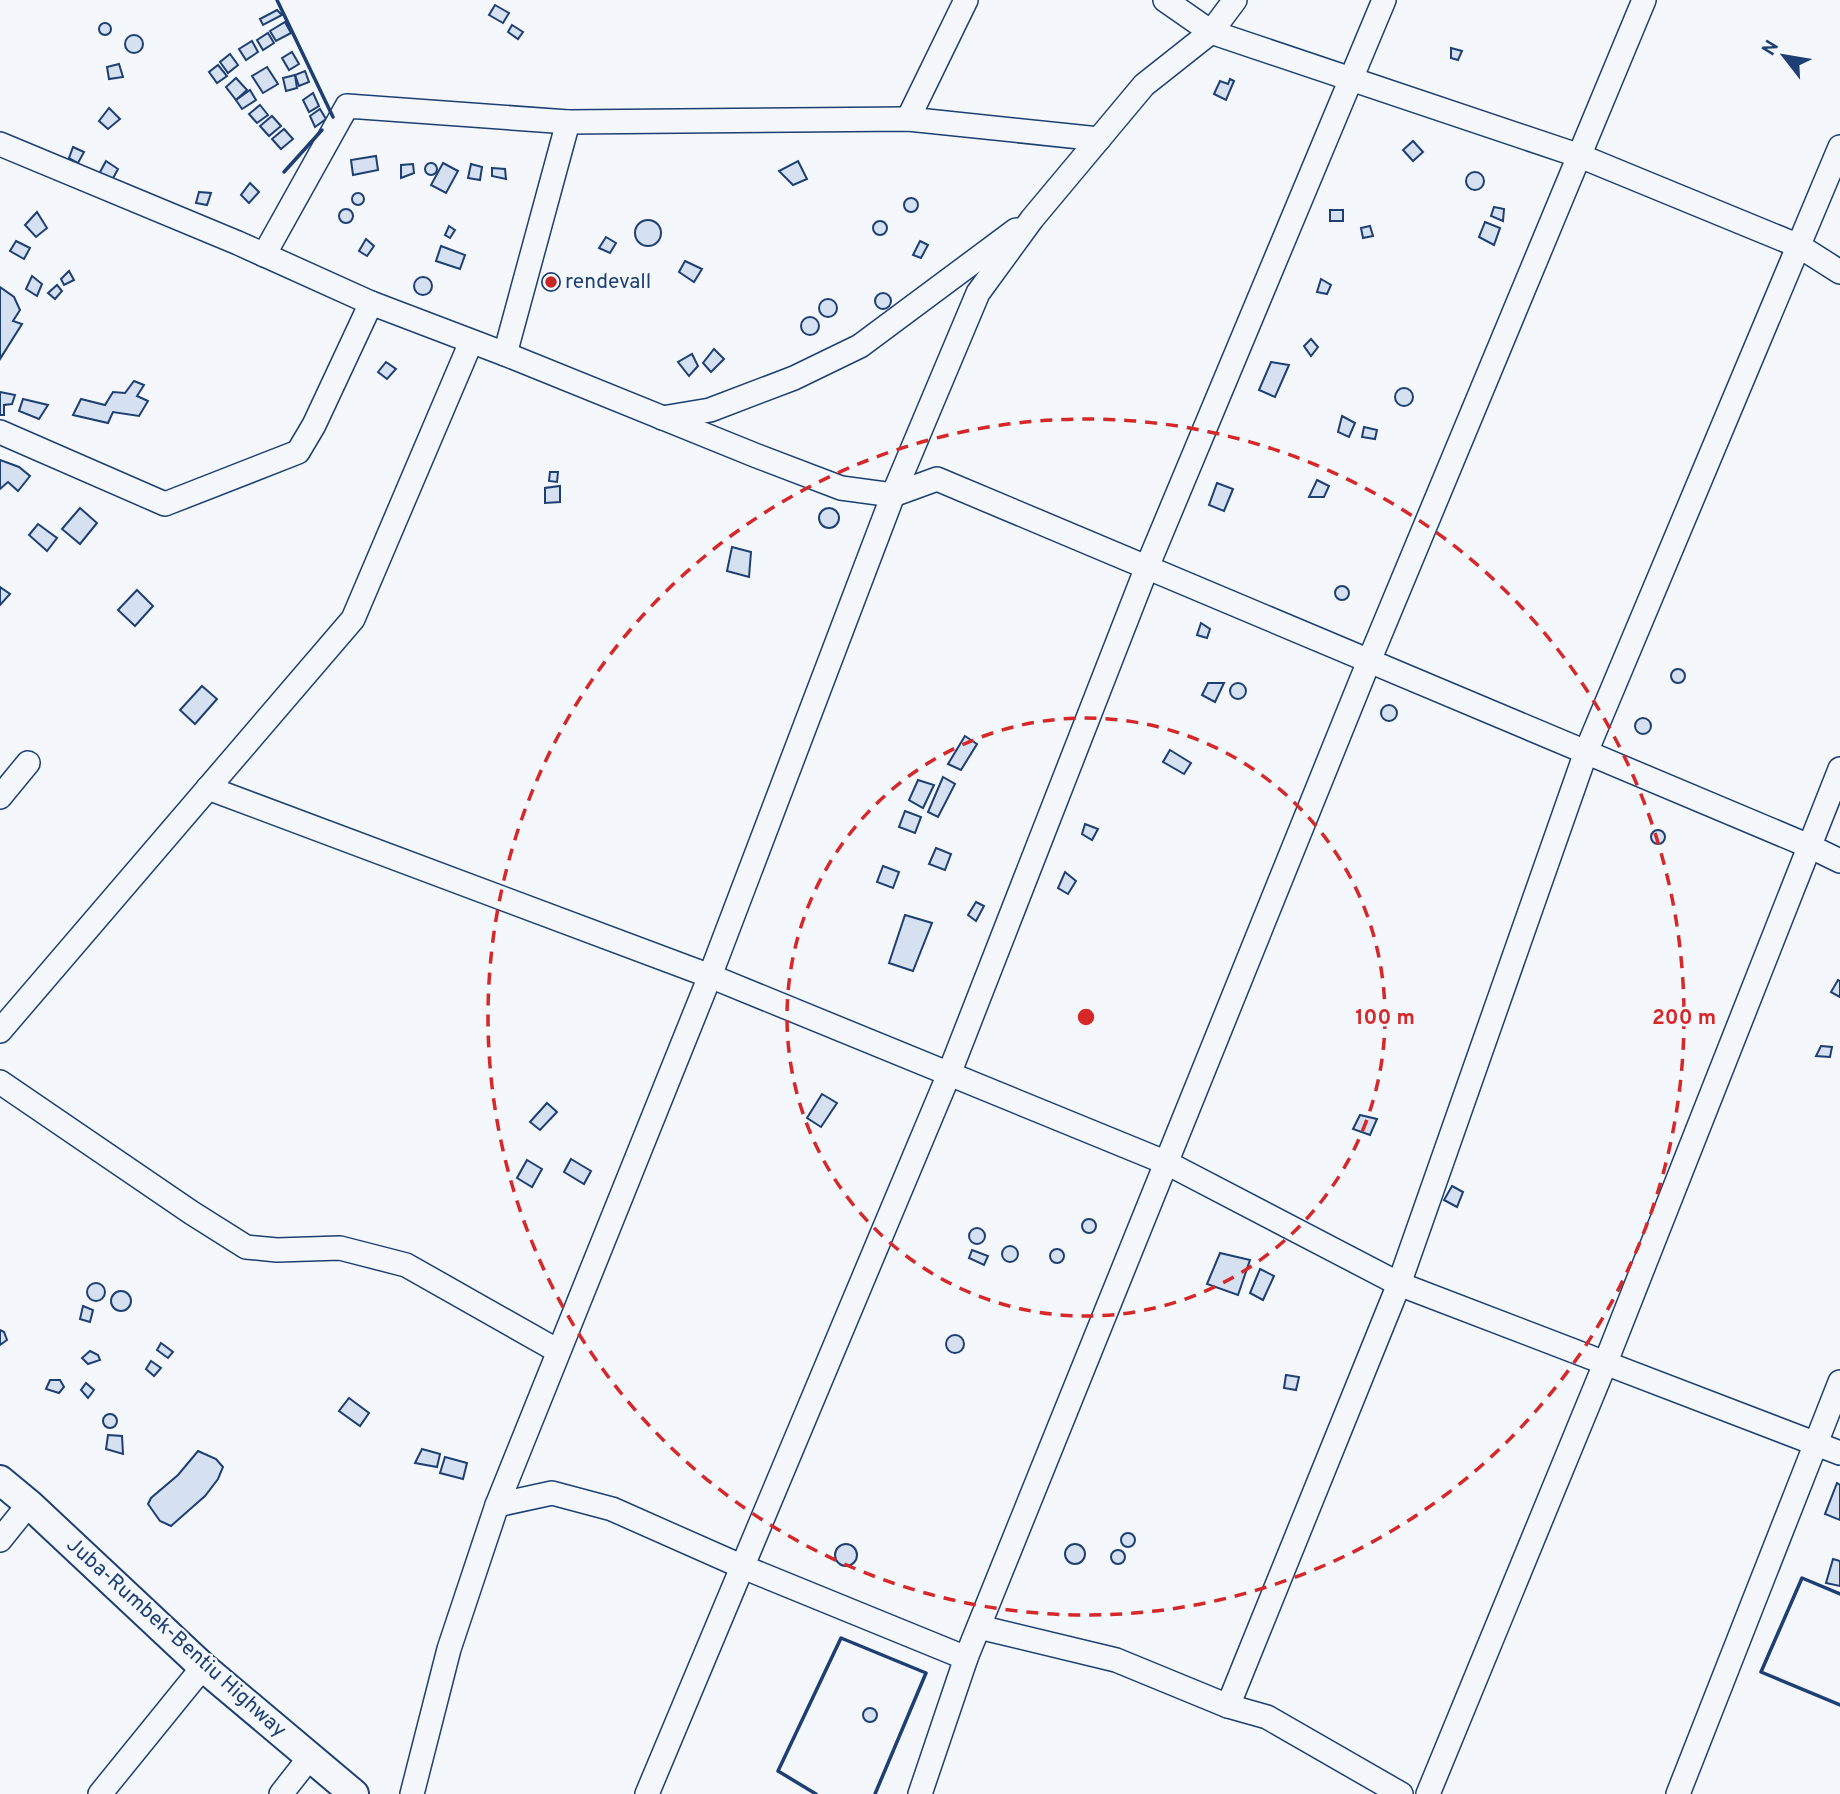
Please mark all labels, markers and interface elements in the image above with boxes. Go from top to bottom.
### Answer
north arrow [1749,21,1819,91]
text: N [1757,36,1785,60]
place label: rendevall [565,269,651,296]
marker: rendevall [543,274,559,290]
centre of rings [1074,1005,1098,1029]
text: 100 m [1355,1005,1415,1032]
text: 200 m [1652,1005,1716,1032]
street label: Juba-Rumbek-Bentiu Highway [60,1532,292,1744]

